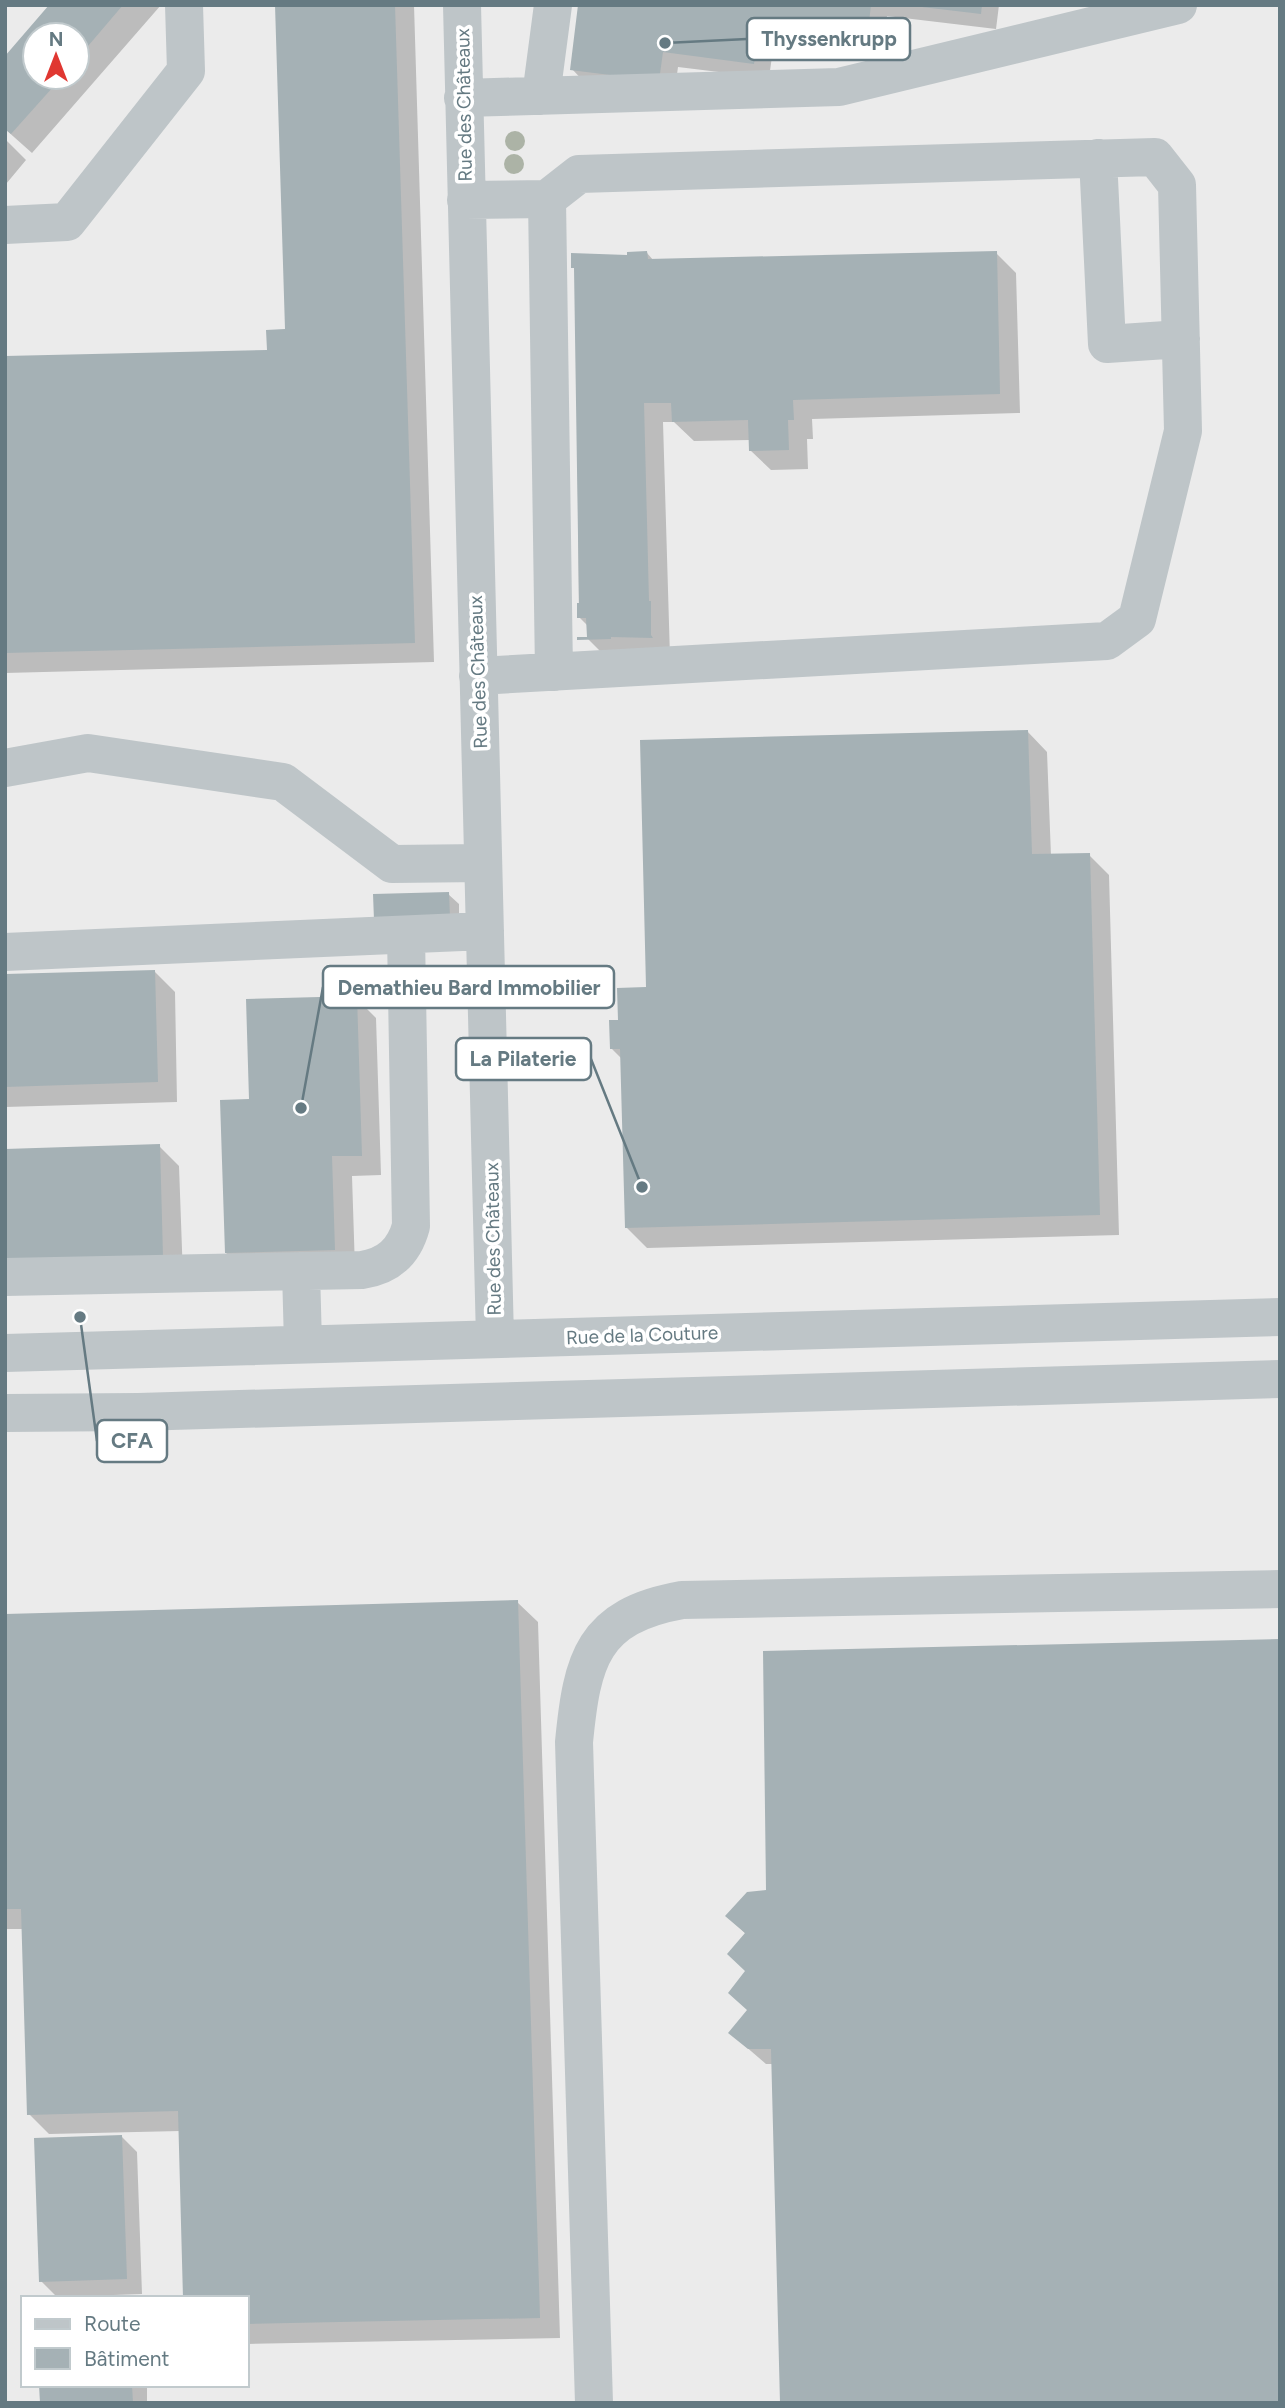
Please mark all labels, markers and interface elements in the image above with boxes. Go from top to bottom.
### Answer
callout: Thyssenkrupp [747,18,910,60]
north arrow [21,21,91,91]
text: Thyssenkrupp [761,26,897,51]
text: N [49,28,63,51]
street label: Rue des Châteaux [451,28,477,182]
street label: Rue des Châteaux [464,595,492,749]
callout: Demathieu Bard Immobilier [323,966,614,1008]
text: Demathieu Bard Immobilier [338,975,601,1000]
callout: La Pilaterie [456,1038,591,1080]
text: La Pilaterie [470,1046,577,1071]
street label: Rue des Châteaux [480,1162,506,1316]
street label: Rue de la Couture [566,1321,718,1349]
callout: CFA [97,1420,167,1462]
text: CFA [111,1428,153,1453]
legend [21,2296,248,2387]
text: Route [84,2311,140,2336]
text: Bâtiment [84,2346,169,2371]

